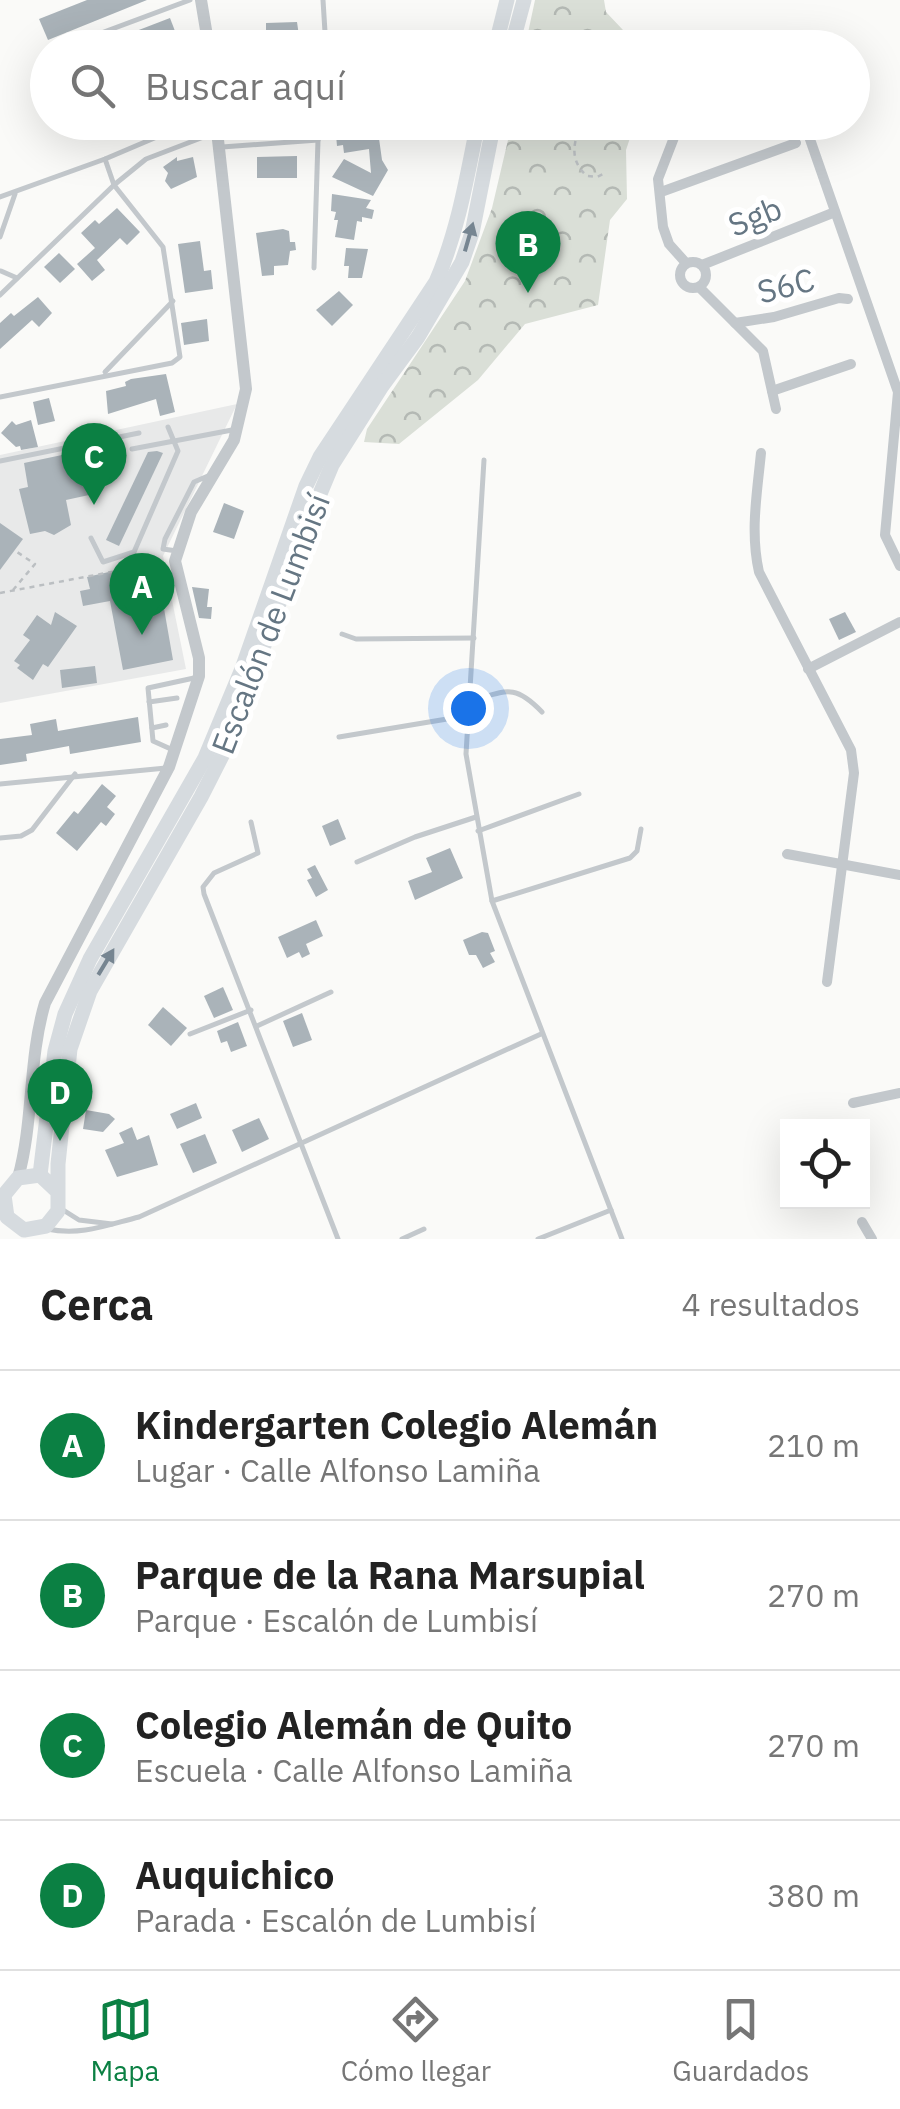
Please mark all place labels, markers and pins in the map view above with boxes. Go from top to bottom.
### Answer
pin: B [496,210,560,293]
pin: C [62,422,126,505]
pin: A [110,552,174,635]
pin: D [28,1058,92,1141]

